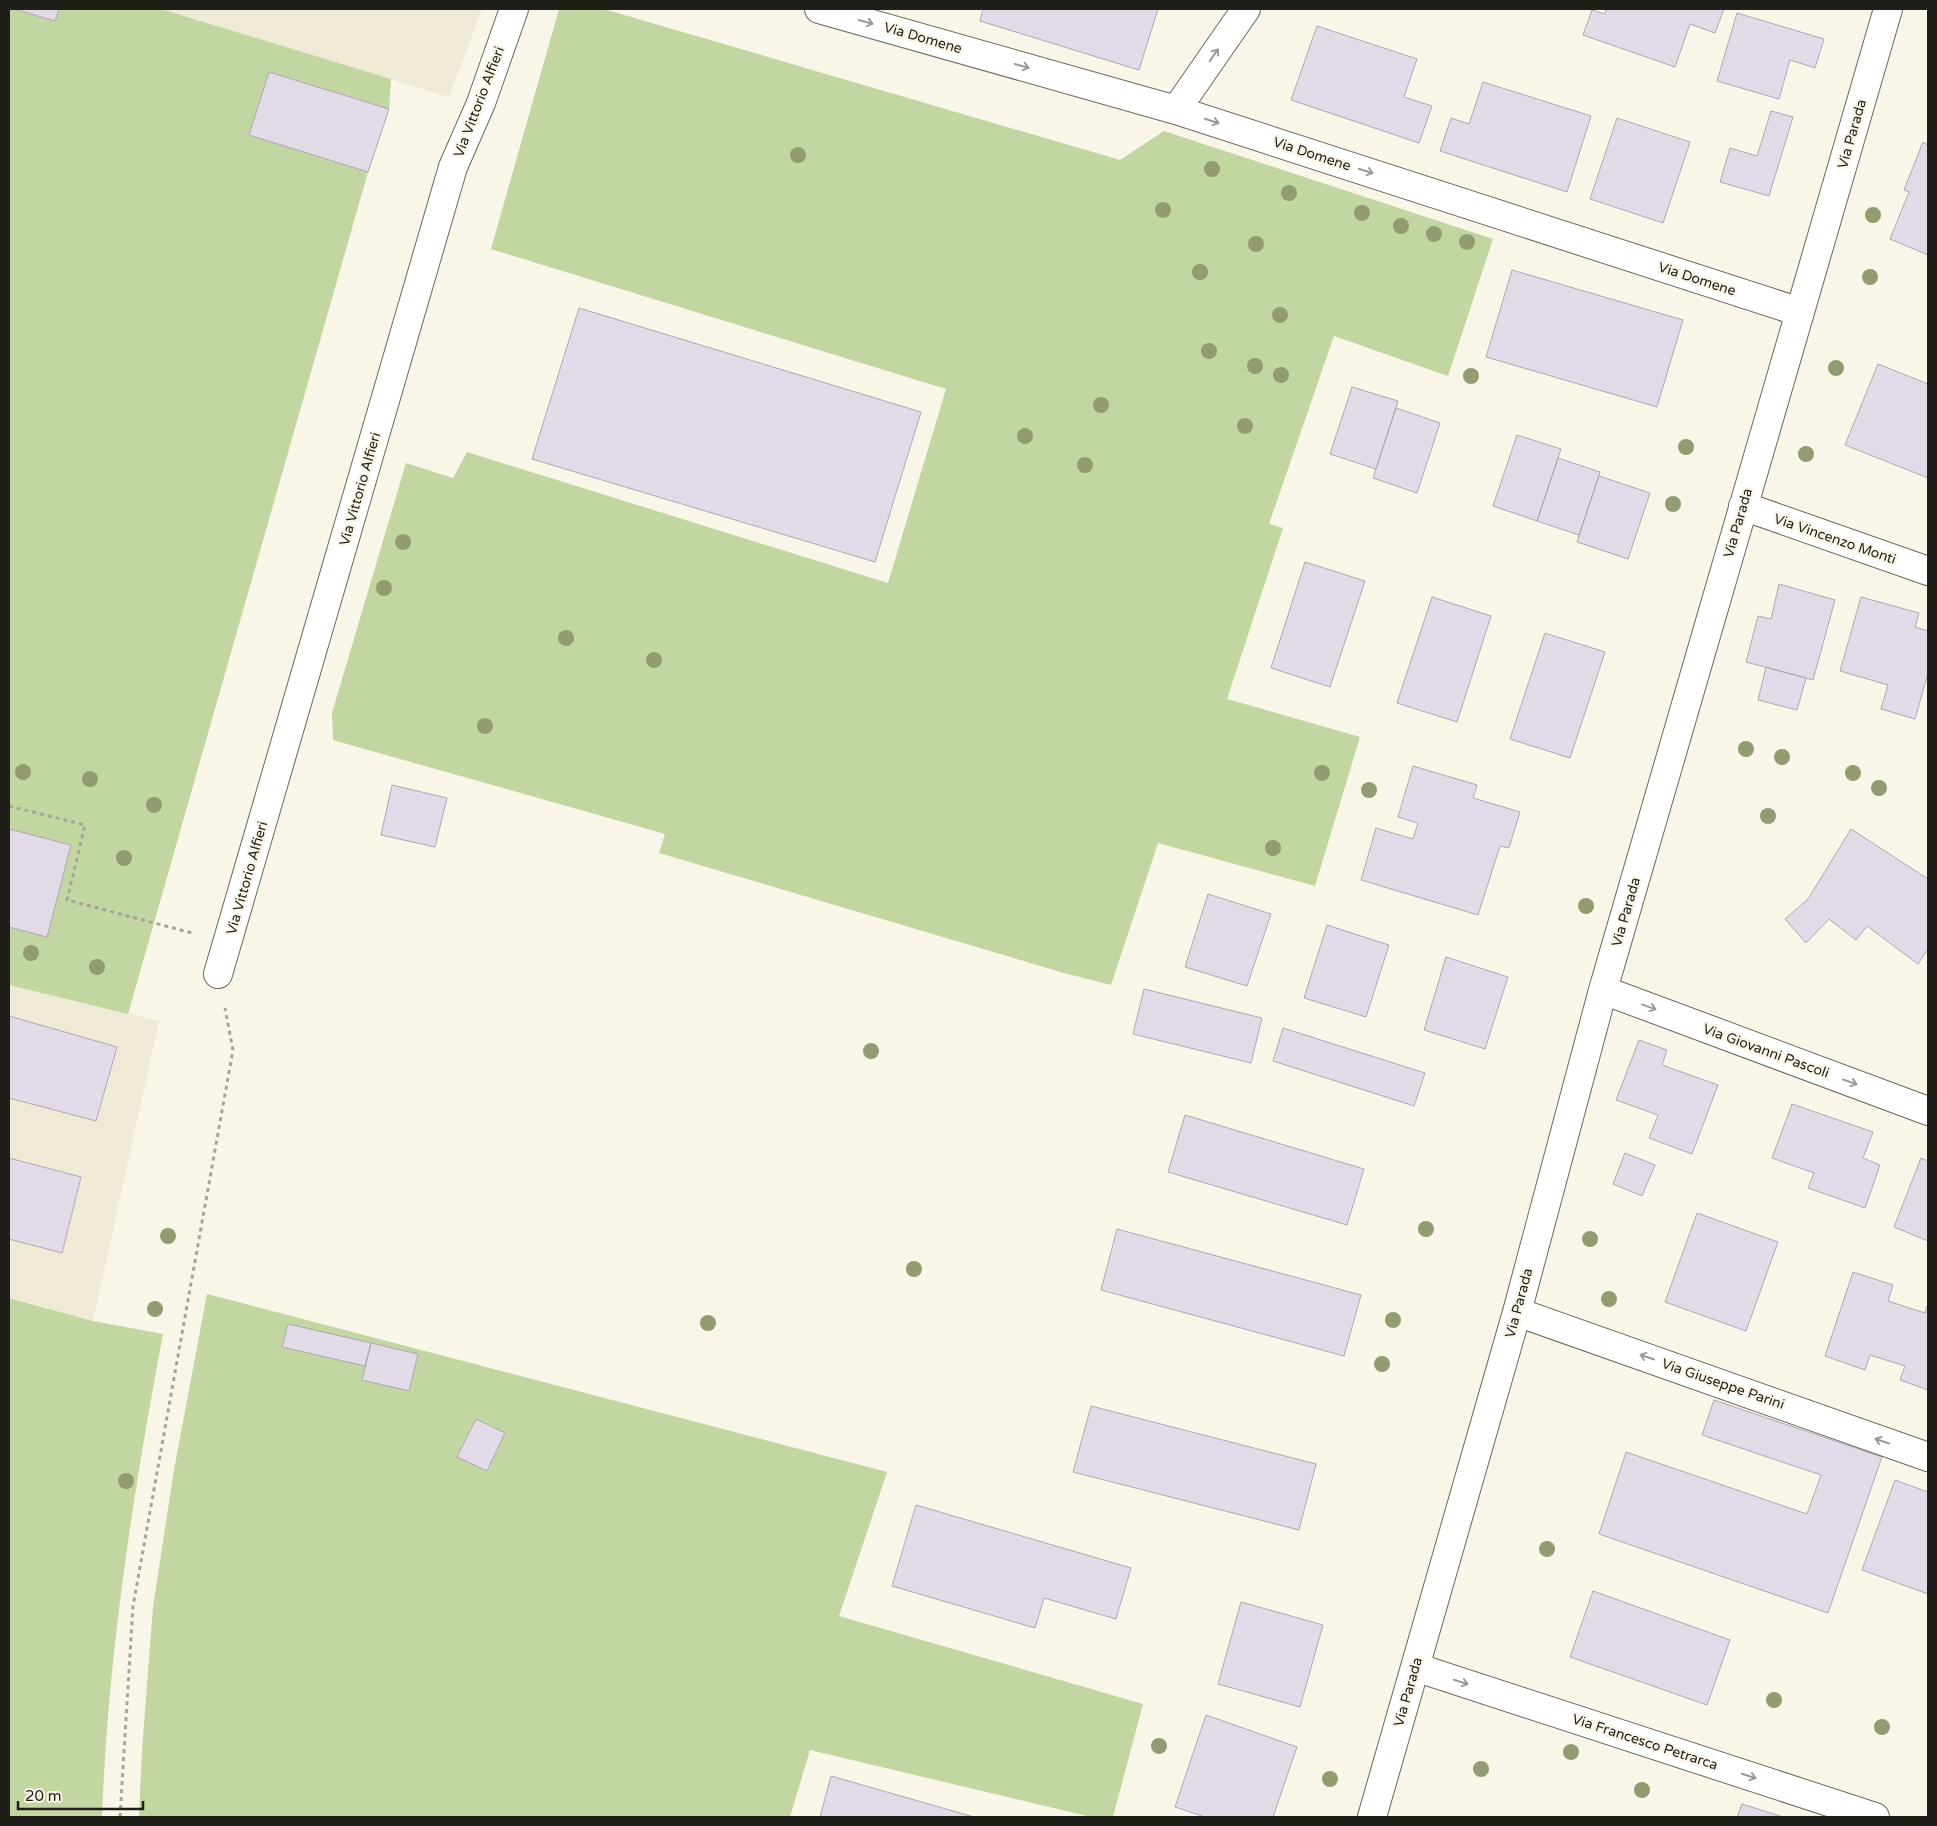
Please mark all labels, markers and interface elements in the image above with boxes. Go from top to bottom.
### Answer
one-way arrow [857,18,873,27]
street label: Via Domene [882,19,964,57]
street label: Via Vittorio Alfieri [450,44,508,160]
one-way arrow [1209,49,1219,63]
one-way arrow [1014,62,1030,72]
street label: Via Parada [1834,97,1870,171]
one-way arrow [1203,117,1219,127]
street label: Via Domene [1271,133,1353,175]
one-way arrow [1358,167,1374,177]
street label: Via Domene [1656,258,1738,300]
street label: Via Vittorio Alfieri [336,430,384,548]
street label: Via Parada [1720,486,1756,560]
street label: Via Vincenzo Monti [1772,510,1898,568]
street label: Via Vittorio Alfieri [223,819,271,937]
street label: Via Parada [1608,875,1644,949]
one-way arrow [1640,1003,1656,1012]
street label: Via Giovanni Pascoli [1701,1020,1831,1082]
one-way arrow [1842,1078,1857,1087]
street label: Via Parada [1502,1266,1536,1340]
one-way arrow [1639,1352,1655,1361]
street label: Via Giuseppe Parini [1659,1355,1787,1413]
one-way arrow [1875,1436,1891,1445]
street label: Via Parada [1390,1655,1426,1729]
one-way arrow [1453,1678,1469,1688]
street label: Via Francesco Petrarca [1570,1710,1720,1774]
one-way arrow [1741,1772,1756,1781]
scale bar [18,1778,142,1810]
text: 20 m [25,1787,62,1805]

